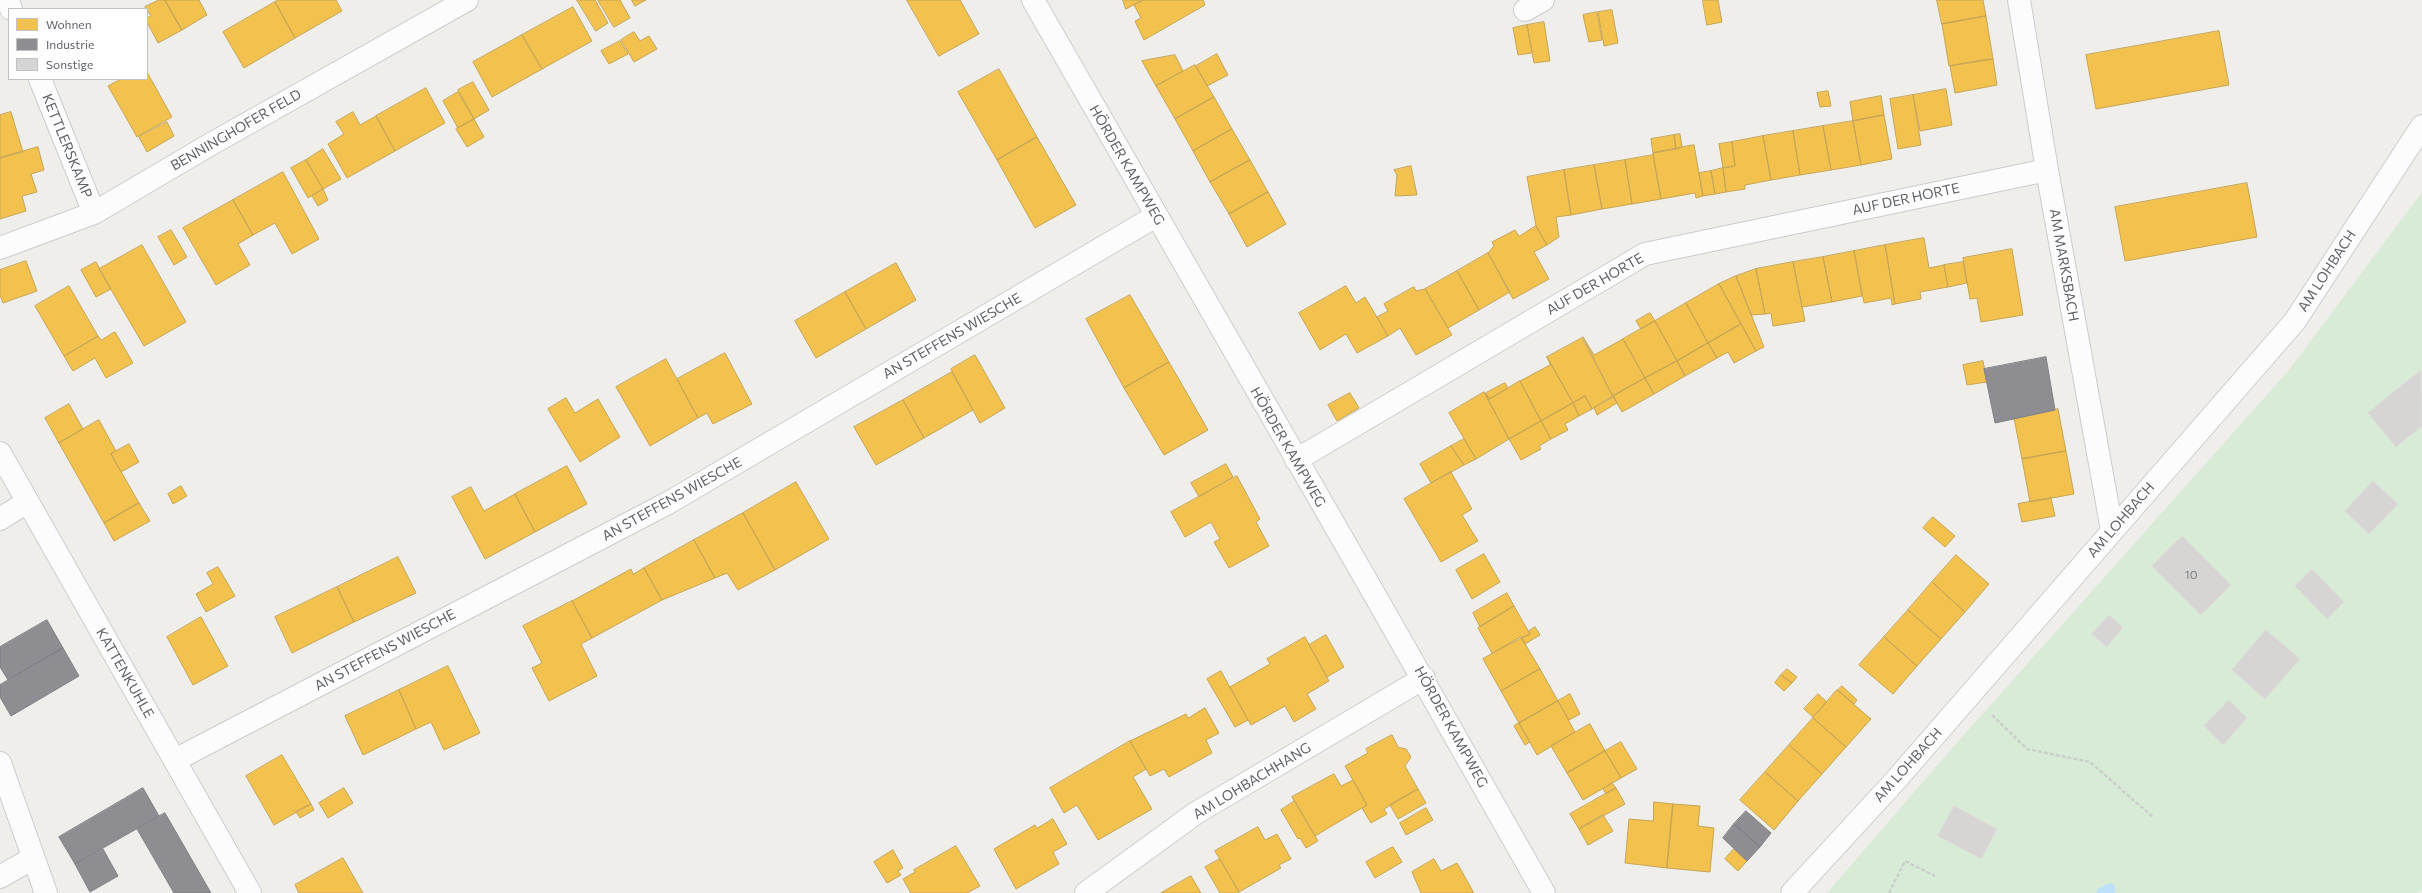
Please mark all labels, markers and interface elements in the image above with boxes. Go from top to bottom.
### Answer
legend [8,8,148,80]
text: Wohnen [46,17,92,31]
text: Industrie [46,37,94,51]
text: Sonstige [46,57,93,71]
street label: BENNINGHOFER FELD [168,86,304,174]
street label: KETTLERSKAMP [38,91,96,201]
street label: HÖRDER KAMPWEG [1086,102,1168,228]
street label: AUF DER HORTE [1851,179,1961,219]
street label: AM MARKSBACH [2046,207,2082,323]
street label: AM LOHBACH [2294,227,2360,315]
street label: AUF DER HORTE [1544,249,1646,319]
street label: AN STEFFENS WIESCHE [880,289,1024,383]
street label: HÖRDER KAMPWEG [1247,384,1329,510]
street label: AN STEFFENS WIESCHE [599,454,745,544]
street label: AM LOHBACH [2084,479,2158,561]
house number: 10 [2185,568,2197,582]
street label: AN STEFFENS WIESCHE [312,606,458,694]
street label: KATTENKUHLE [92,625,158,721]
street label: HÖRDER KAMPWEG [1411,663,1491,791]
street label: AM LOHBACH [1870,725,1946,805]
street label: AM LOHBACHHANG [1190,739,1314,823]

